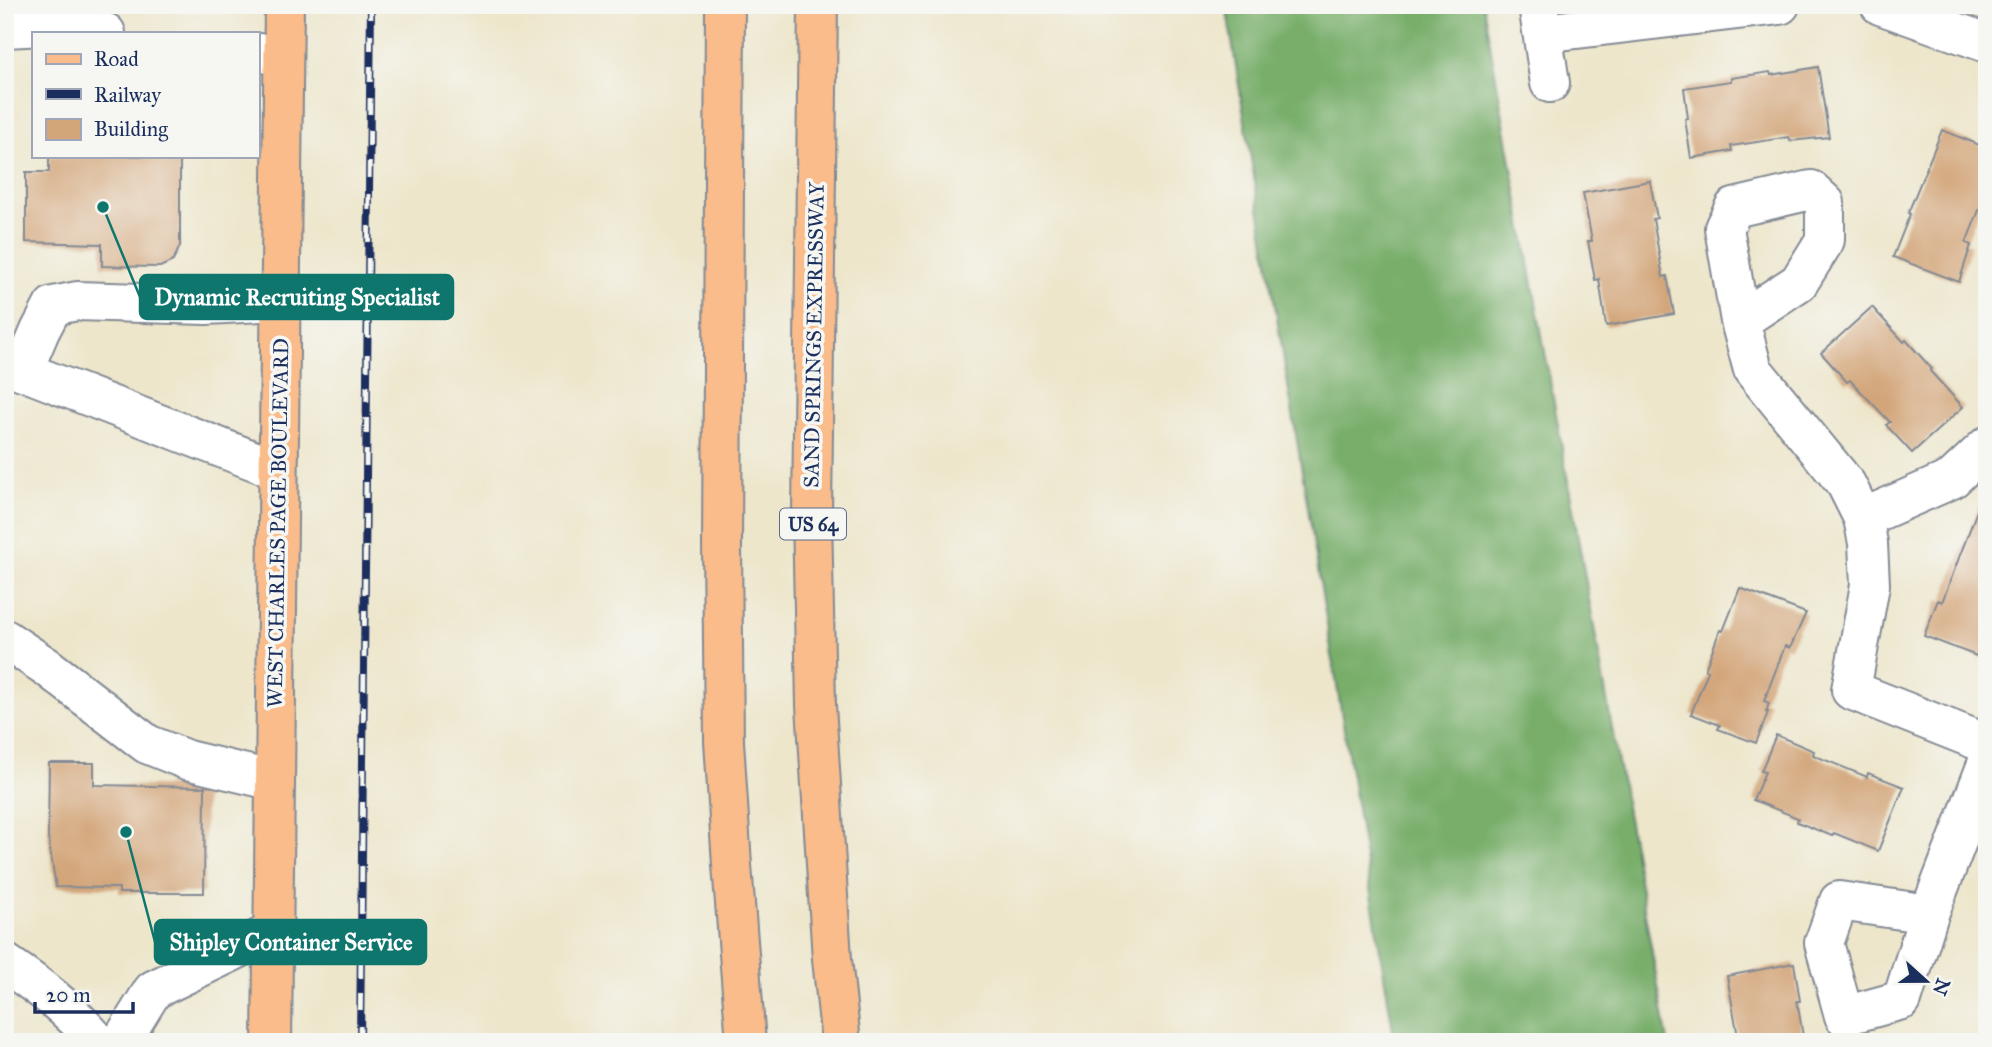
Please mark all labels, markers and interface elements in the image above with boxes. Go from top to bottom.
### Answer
legend [32,32,259,158]
text: Road [94,46,139,72]
text: Railway [94,82,162,108]
text: Building [94,116,168,142]
street label: SAND SPRINGS EXPRESSWAY [798,181,830,488]
callout: Dynamic Recruiting Specialist [140,275,453,319]
text: Dynamic Recruiting Specialist [154,283,441,312]
street label: WEST CHARLES PAGE BOULEVARD [262,338,294,708]
road number: US 64 [780,509,846,540]
callout: Shipley Container Service [155,920,426,964]
text: Shipley Container Service [170,928,413,957]
north arrow [1890,946,1960,1016]
scale bar [35,970,133,1014]
text: N [1928,975,1955,999]
text: 20 m [46,982,91,1008]

